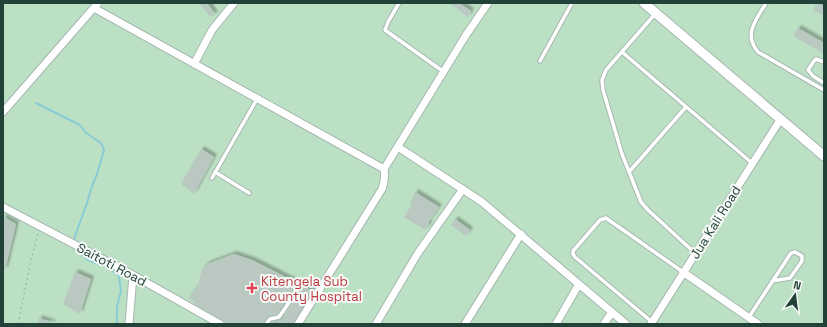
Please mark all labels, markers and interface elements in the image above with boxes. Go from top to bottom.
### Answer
street label: Jua Kali Road [686,182,745,262]
street label: Saitoti Road [74,239,150,290]
place label: Kitengela Sub County Hospital [261,273,362,305]
north arrow [775,275,815,315]
text: N [792,278,803,293]
marker: Kitengela Sub County Hospital [246,282,258,294]

